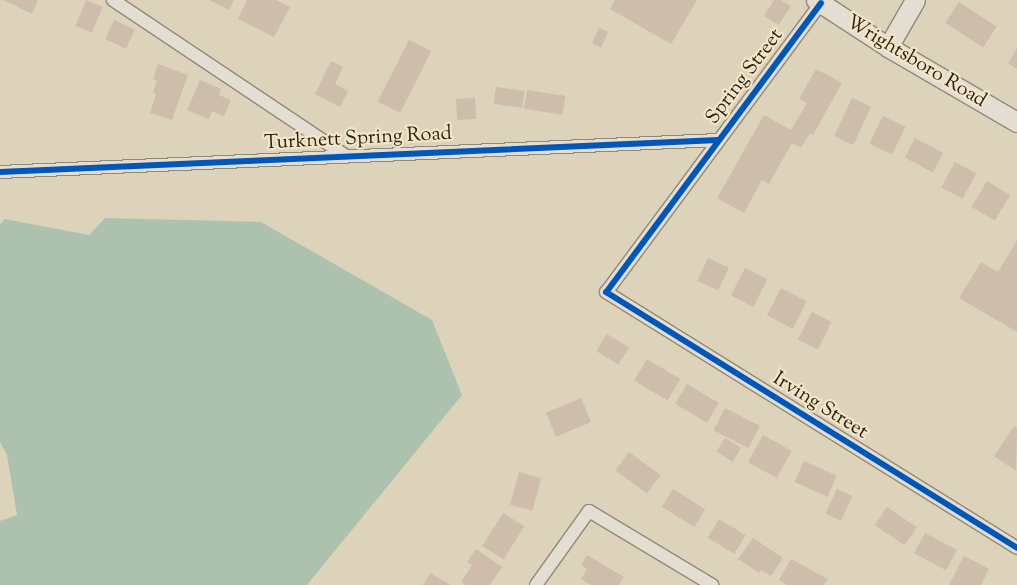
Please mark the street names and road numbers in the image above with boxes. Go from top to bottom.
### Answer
street label: Wrightsboro Road [841,11,991,113]
street label: Spring Street [701,24,789,130]
street label: Turknett Spring Road [264,122,452,156]
street label: Irving Street [768,367,872,445]

